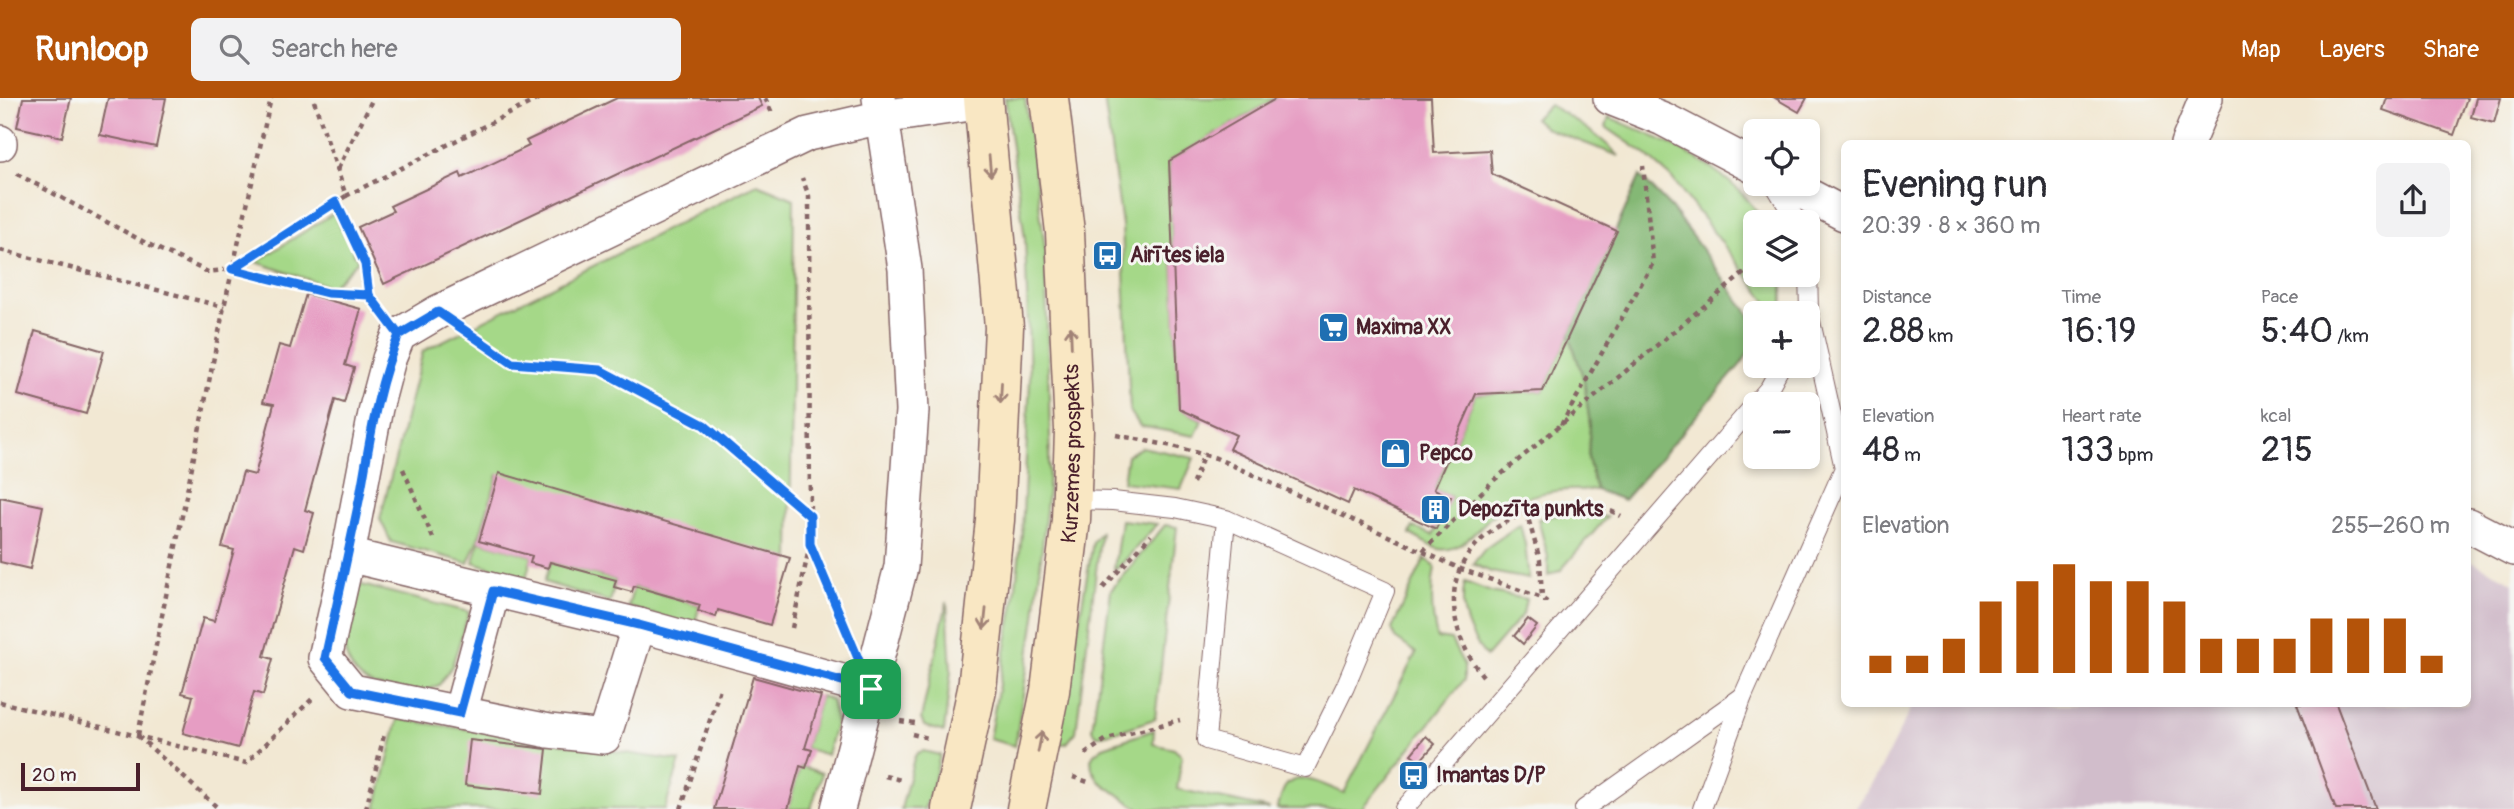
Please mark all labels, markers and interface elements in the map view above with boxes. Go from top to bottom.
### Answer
search box [191,18,681,81]
text: Runloop [35,29,149,70]
icon: search [215,30,253,68]
text: Search here [271,33,398,65]
text: Map [2241,35,2281,64]
text: Layers [2319,35,2385,64]
text: Share [2423,35,2479,64]
map controls [1743,119,1820,469]
button: locate [1743,119,1820,196]
one-way arrow [984,154,997,177]
text: Evening run [1862,161,2048,209]
button: share [2376,163,2450,237]
button: layers [1743,210,1820,287]
text: 20:39 · 8 × 360 m [1862,211,2040,240]
bus stop icon: Airītes iela [1090,238,1124,272]
place label: Airītes iela [1130,242,1225,269]
text: Distance [1862,285,1931,309]
text: Time [2061,285,2101,309]
text: Pace [2261,285,2298,309]
button: + [1743,301,1820,378]
text: 2.88 [1862,309,1925,353]
text: 16:19 [2061,309,2136,353]
text: 5:40 [2261,309,2333,353]
supermarket icon: Maxima XX [1316,310,1350,344]
place label: Maxima XX [1356,314,1451,341]
text: km [1925,324,1953,348]
text: /km [2333,324,2369,348]
one-way arrow [1064,326,1078,349]
street label: Kurzemes prospekts [1055,363,1088,545]
one-way arrow [995,381,1008,404]
button: − [1743,392,1820,469]
text: Elevation [1862,404,1934,428]
text: Heart rate [2061,404,2141,428]
text: kcal [2261,404,2292,428]
text: 48 [1862,428,1900,472]
text: 133 [2061,428,2114,472]
text: 215 [2261,428,2313,472]
shop icon: Pepco [1379,436,1413,470]
place label: Pepco [1419,440,1474,467]
text: m [1900,443,1921,467]
text: bpm [2114,443,2153,467]
building icon: Depozīta punkts [1418,492,1452,526]
place label: Depozīta punkts [1458,496,1604,523]
text: Elevation [1862,511,1950,540]
text: 255–260 m [2331,511,2450,540]
one-way arrow [978,608,991,630]
pin [841,659,901,719]
icon: arrive [852,670,890,708]
one-way arrow [1034,731,1047,754]
bus stop icon: Imantas D/P [1396,758,1430,792]
scale bar [21,760,140,792]
place label: Imantas D/P [1436,762,1546,789]
text: 20 m [32,763,77,787]

